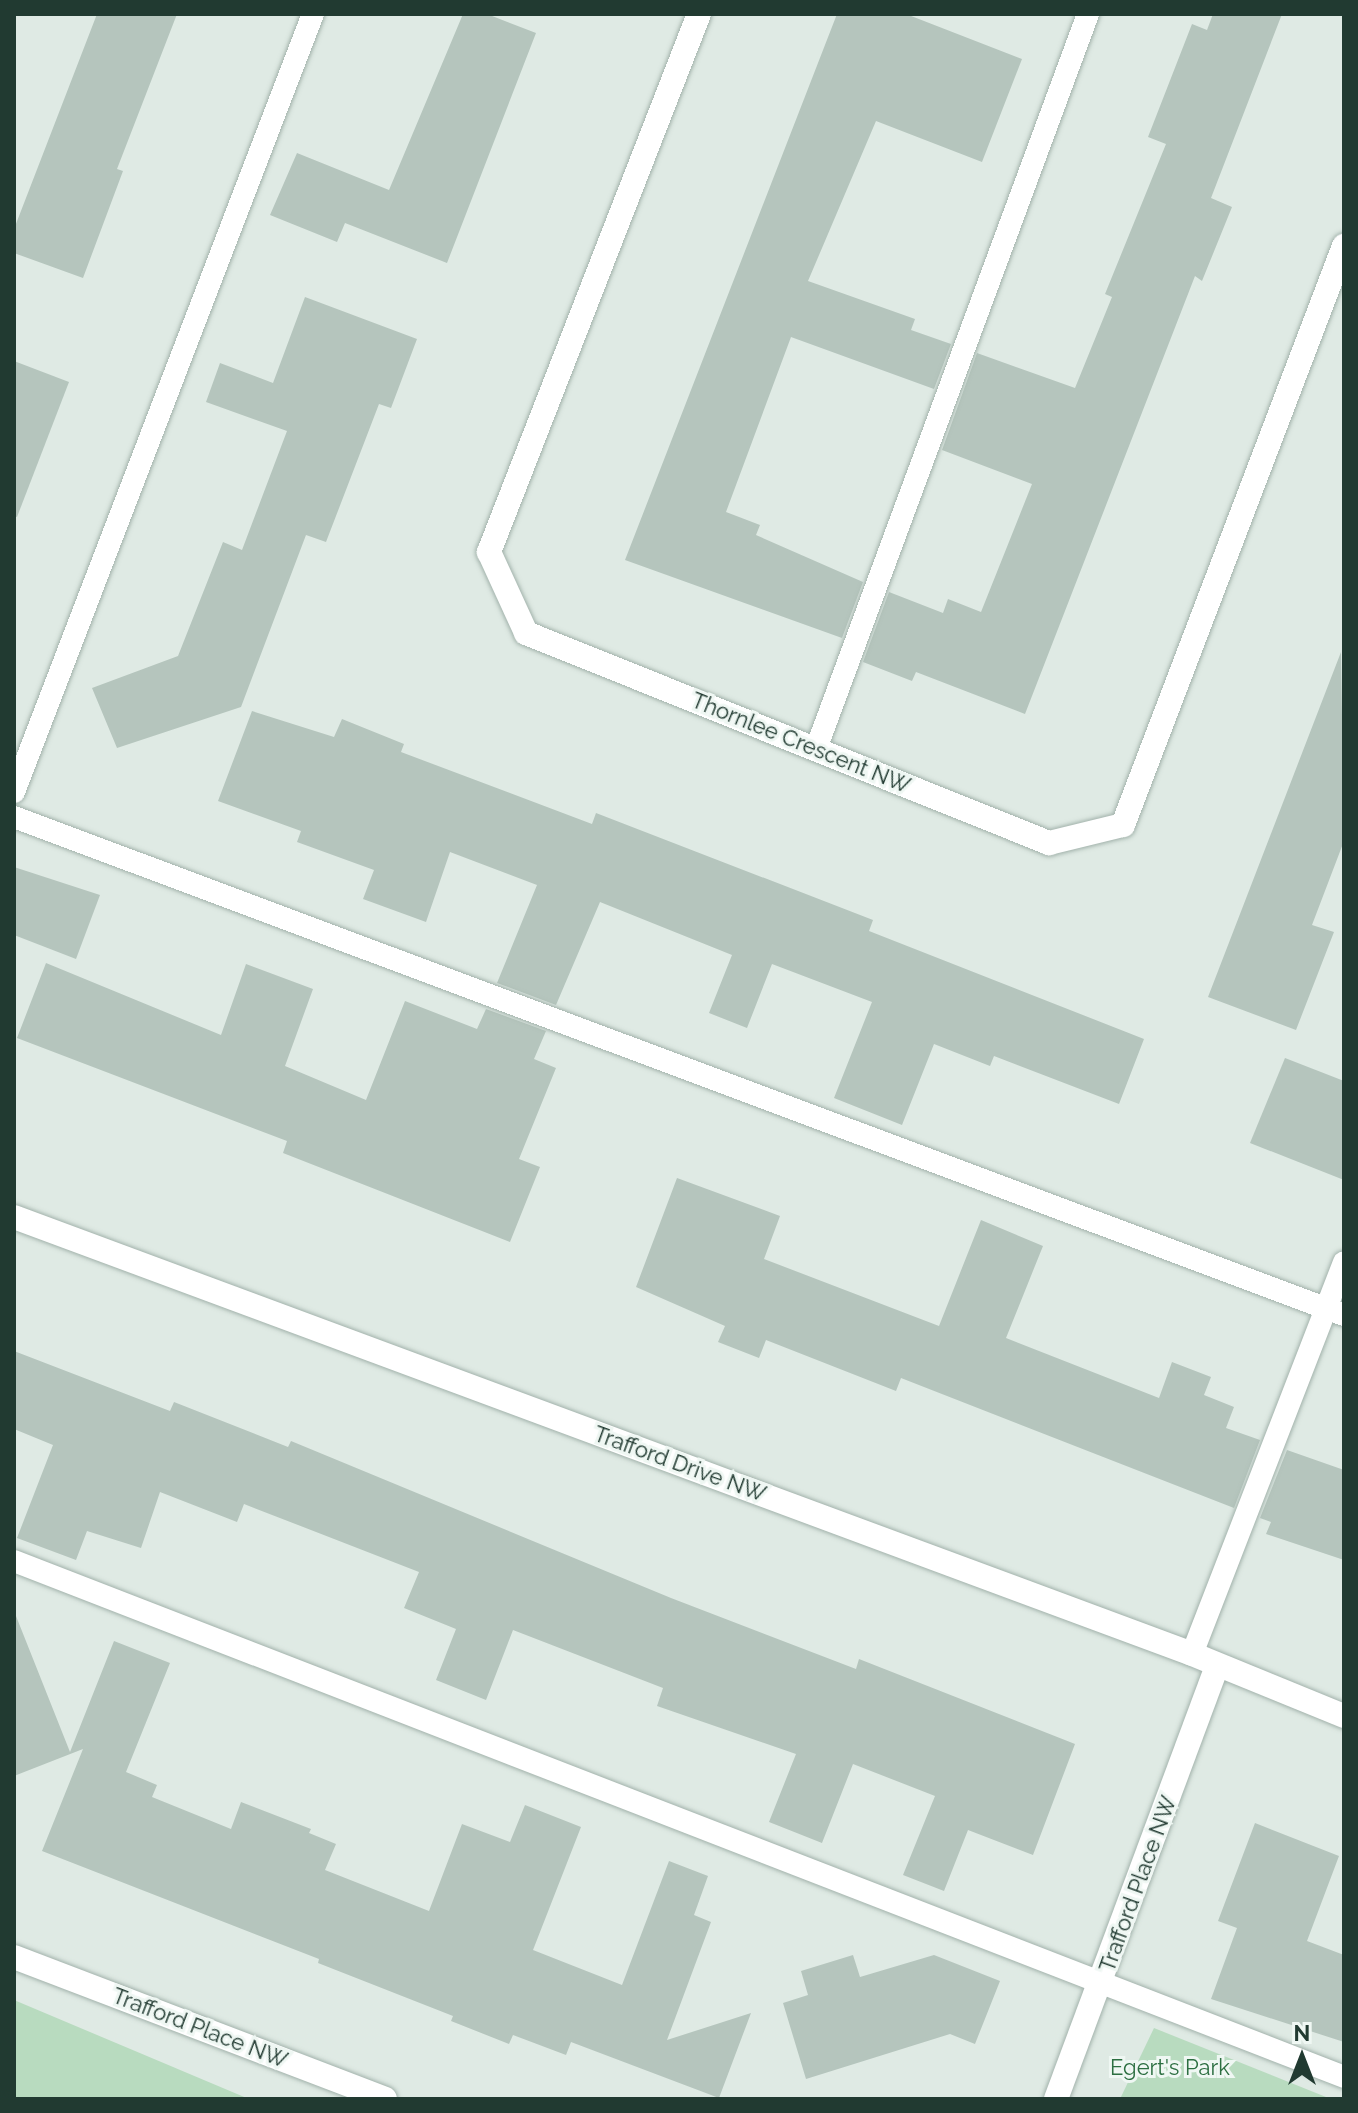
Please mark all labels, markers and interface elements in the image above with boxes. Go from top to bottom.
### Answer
street label: Thornlee Crescent NW [688,687,914,799]
street label: Trafford Drive NW [590,1421,770,1507]
street label: Trafford Place NW [1094,1792,1182,1976]
street label: Trafford Place NW [109,1982,291,2074]
north arrow [1262,2017,1342,2097]
text: N [1294,2020,1310,2046]
park label: Egert's Park [1110,2055,1230,2081]

